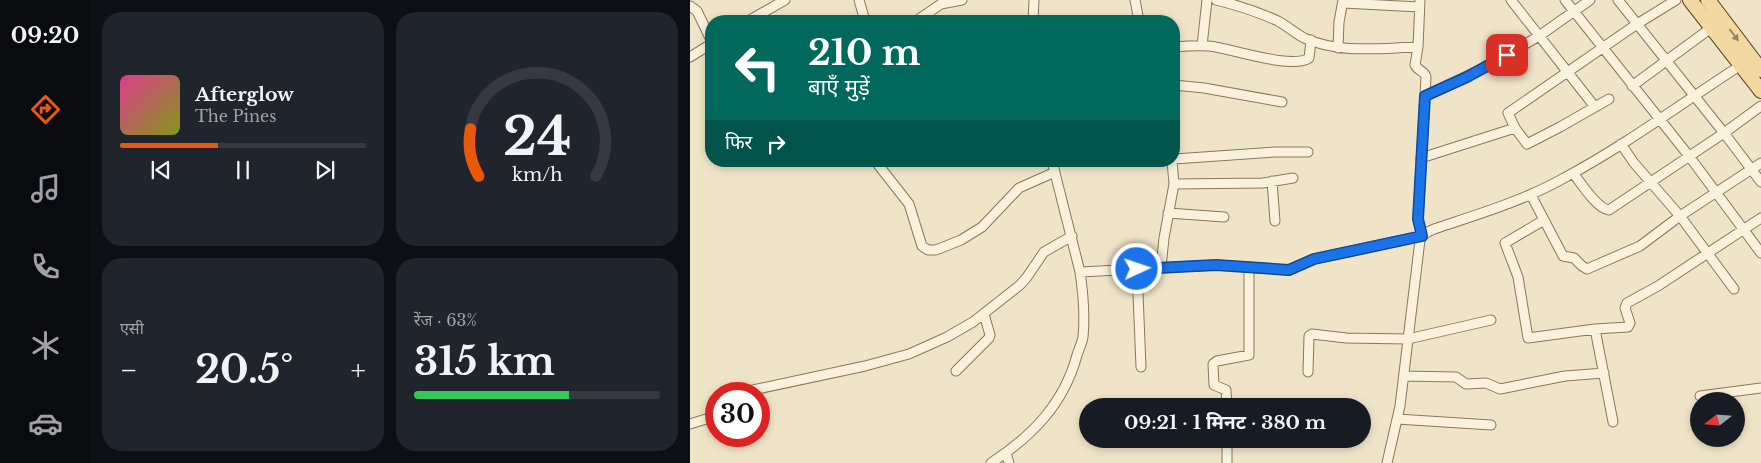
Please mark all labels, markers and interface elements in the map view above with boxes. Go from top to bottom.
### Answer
text: 09:20 [11,22,79,49]
one-way arrow [1729,28,1740,41]
text: 210 m [808,31,921,74]
pin [1486,34,1528,76]
icon: left [725,35,790,100]
icon: arrive [1493,41,1521,69]
text: बाएँ मुड़ें [808,74,870,101]
text: Afterglow [195,83,294,106]
icon: directions [28,92,63,127]
text: 24 [503,105,571,169]
text: The Pines [195,106,277,126]
icon: right [762,130,790,158]
text: फिर [725,131,752,154]
icon: previous [147,156,175,184]
icon: pause [229,156,257,184]
icon: next [311,156,339,184]
text: km/h [512,164,562,186]
icon: music [28,171,63,206]
position arrow [1110,242,1162,294]
icon: phone [28,249,63,284]
text: रेंज · 63% [414,310,477,330]
text: एसी [120,318,144,338]
icon: climate [28,328,63,363]
text: 315 km [414,338,555,385]
text: 20.5° [195,346,293,393]
text: − [120,353,138,388]
text: + [351,353,366,388]
speed limit sign: 30 [705,382,770,447]
north arrow [1690,392,1745,448]
map controls [1690,392,1745,447]
icon: car [28,406,63,441]
text: 09:21 · 1 मिनट · 380 m [1124,411,1326,434]

